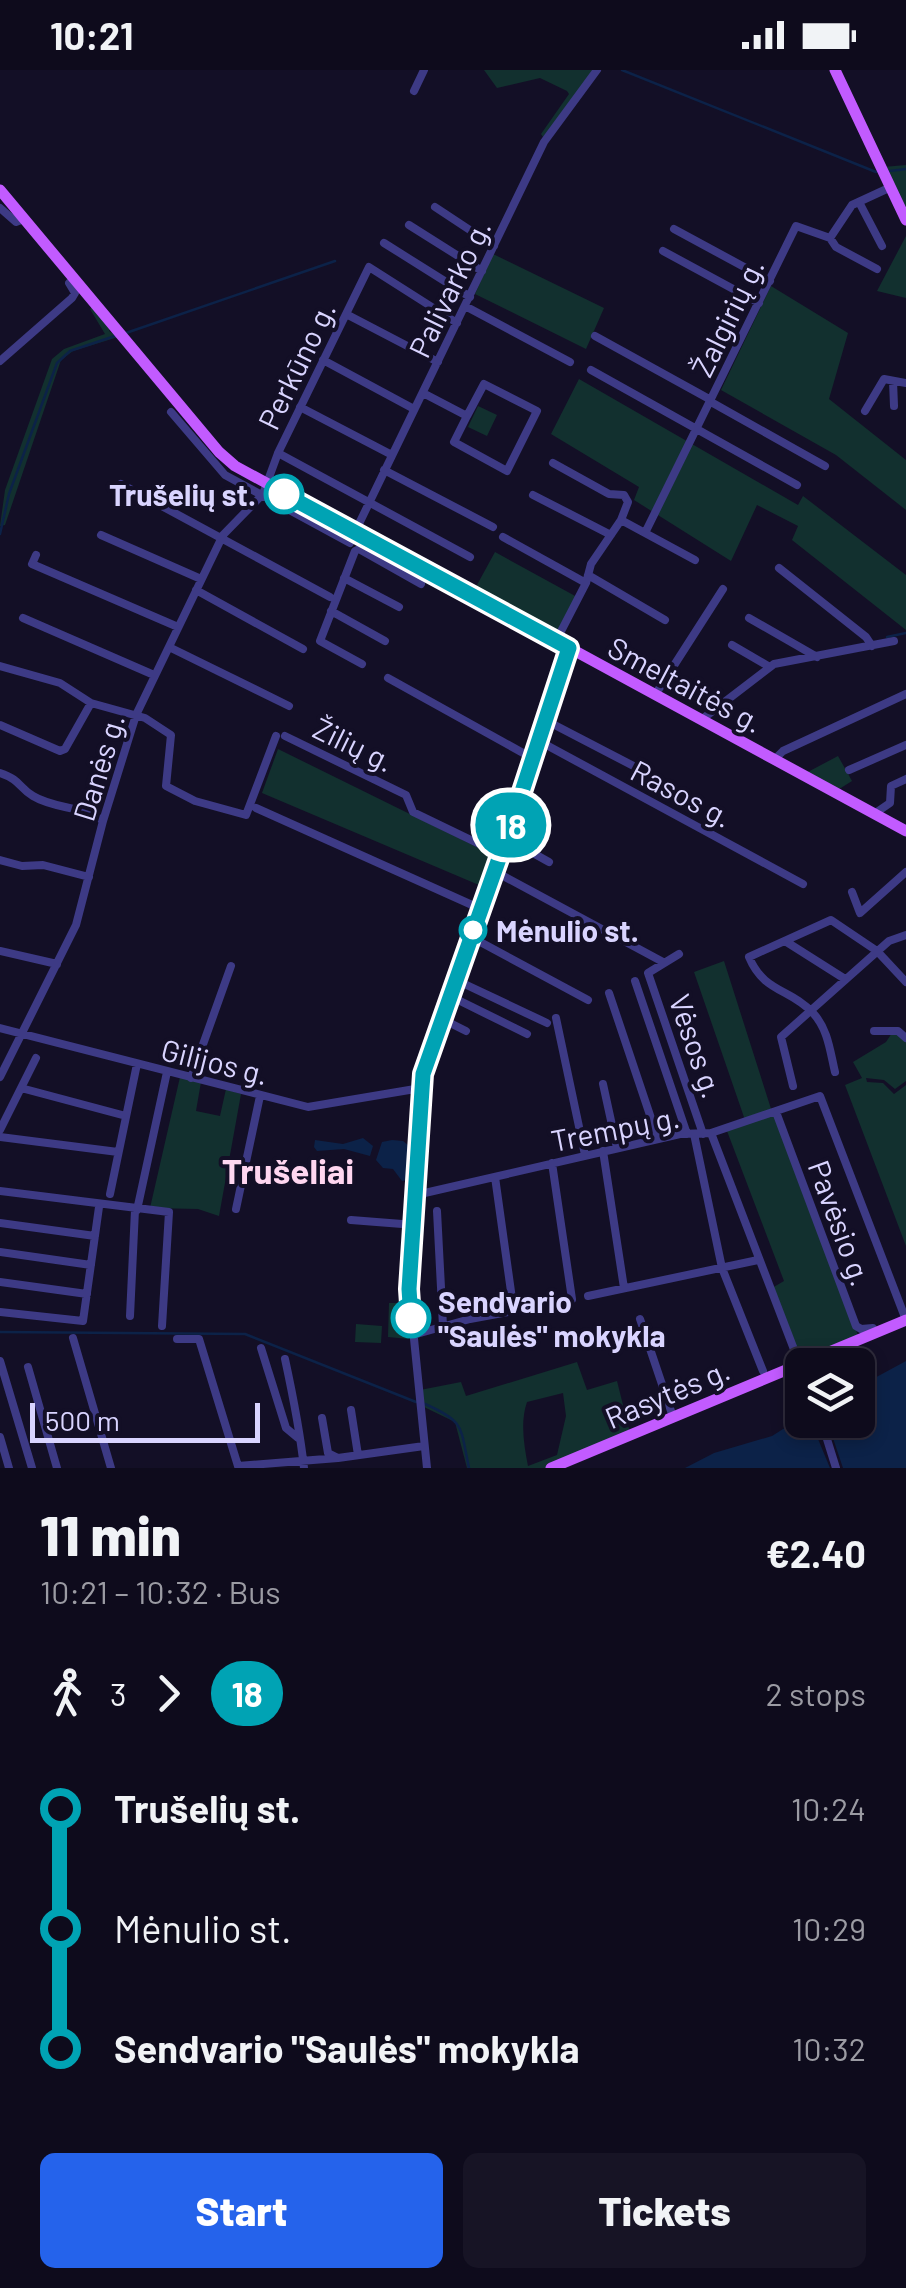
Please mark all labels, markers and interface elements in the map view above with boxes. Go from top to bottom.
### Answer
text: 10:21 [50,12,133,58]
street label: Palivarko g. [400,213,498,363]
street label: Žalgirių g. [683,252,771,382]
street label: Perkūno g. [250,295,342,435]
marker: Trušelių st. [265,475,303,513]
place label: Trušelių st. [109,476,256,512]
street label: Smeltaitės g. [603,628,769,740]
street label: Danės g. [65,709,131,825]
street label: Žilių g. [308,709,400,779]
street label: Rasos g. [625,751,739,835]
line badge: 18 [466,792,556,858]
text: 18 [495,804,527,846]
place label: Mėnulio st. [496,912,639,948]
marker: Mėnulio st. [460,917,486,943]
street label: Vėsos g. [662,989,732,1103]
street label: Gilijos g. [158,1030,272,1092]
street label: Trempų g. [548,1098,682,1158]
district label: Trušeliai [222,1149,354,1191]
street label: Pavėsio g. [802,1155,880,1291]
place label: Sendvario "Saulės" mokykla [438,1283,666,1353]
marker: Sendvario "Saulės" mokykla [392,1299,430,1337]
map controls [785,1348,875,1438]
button: layers [785,1348,875,1438]
street label: Rasytės g. [599,1351,735,1435]
scale bar [30,1398,260,1442]
text: 500 m [45,1403,120,1437]
text: 11 min [40,1501,181,1567]
text: €2.40 [766,1530,866,1576]
text: 10:21 – 10:32 · Bus [40,1572,281,1610]
icon: walk [40,1666,95,1721]
icon: forward [141,1666,196,1721]
text: 18 [231,1672,263,1714]
text: 3 [110,1674,126,1712]
text: 2 stops [765,1674,866,1712]
text: Trušelių st. [114,1785,300,1831]
text: 10:24 [791,1789,866,1827]
text: Mėnulio st. [114,1905,292,1951]
text: 10:29 [792,1909,866,1947]
text: Sendvario "Saulės" mokykla [114,2025,580,2071]
text: 10:32 [792,2029,866,2067]
button: Start [40,2153,443,2268]
button: Tickets [463,2153,866,2268]

